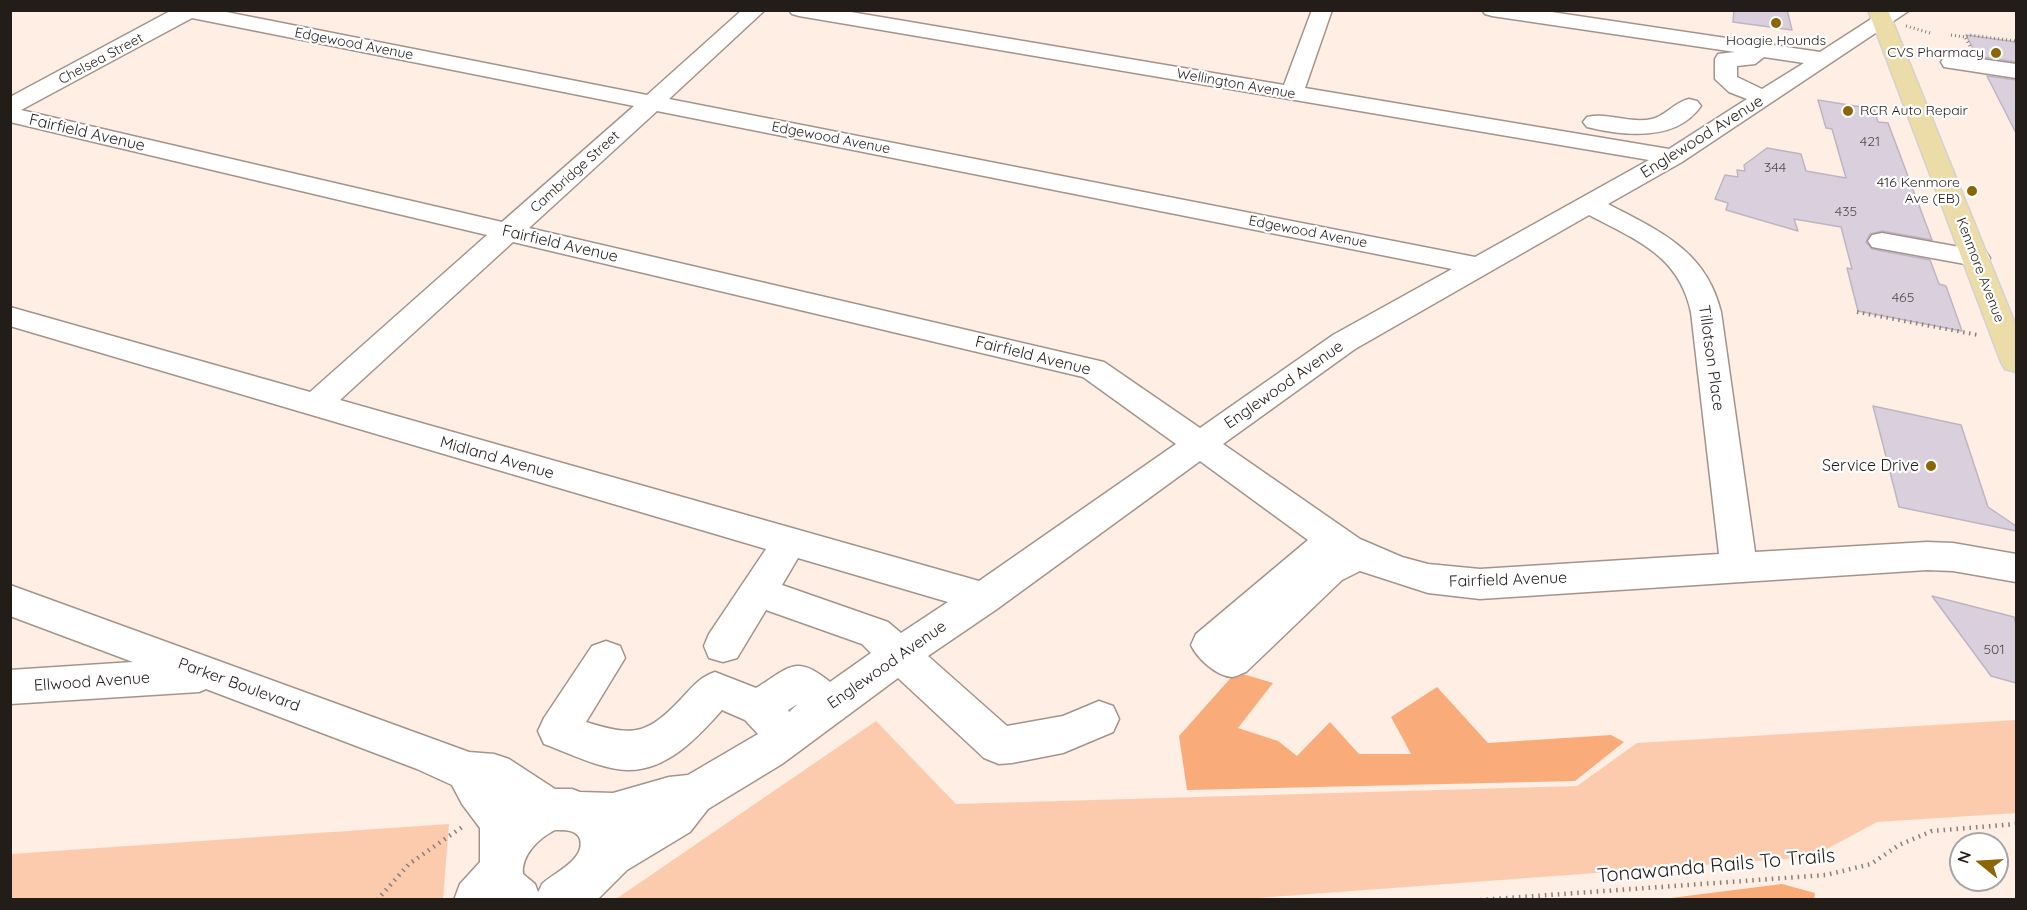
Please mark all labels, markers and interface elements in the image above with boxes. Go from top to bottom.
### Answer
marker: Hoagie Hounds [1769,16,1783,30]
street label: Edgewood Avenue [293,24,415,64]
street label: Chelsea Street [56,30,146,88]
place label: Hoagie Hounds [1726,33,1826,49]
place label: CVS Pharmacy [1887,45,1984,61]
marker: CVS Pharmacy [1989,46,2003,60]
street label: Wellington Avenue [1175,65,1297,103]
street label: Englewood Avenue [1637,91,1767,183]
place label: RCR Auto Repair [1860,103,1968,119]
marker: RCR Auto Repair [1841,104,1855,118]
street label: Fairfield Avenue [27,110,147,156]
street label: Edgewood Avenue [770,118,892,158]
street label: Cambridge Street [527,128,623,216]
house number: 421 [1860,134,1880,150]
house number: 344 [1764,160,1786,176]
place label: 416 Kenmore Ave (EB) [1877,175,1960,208]
marker: 416 Kenmore Ave (EB) [1965,184,1979,198]
house number: 435 [1835,204,1857,220]
street label: Edgewood Avenue [1247,212,1369,252]
street label: Kenmore Avenue [1952,215,2008,325]
street label: Fairfield Avenue [500,221,620,267]
house number: 465 [1892,290,1914,306]
street label: Tillotson Place [1694,304,1728,412]
street label: Fairfield Avenue [973,332,1093,380]
street label: Englewood Avenue [1221,337,1347,433]
street label: Midland Avenue [438,433,556,483]
place label: Service Drive [1822,456,1919,476]
marker: Service Drive [1924,459,1938,473]
street label: Fairfield Avenue [1448,568,1568,592]
street label: Englewood Avenue [824,617,950,713]
house number: 501 [1983,642,2005,658]
street label: Parker Boulevard [175,654,303,716]
street label: Ellwood Avenue [33,668,151,696]
north arrow [1949,832,2009,892]
street label: Tonawanda Rails To Trails [1596,844,1836,888]
text: N [1952,848,1975,866]

